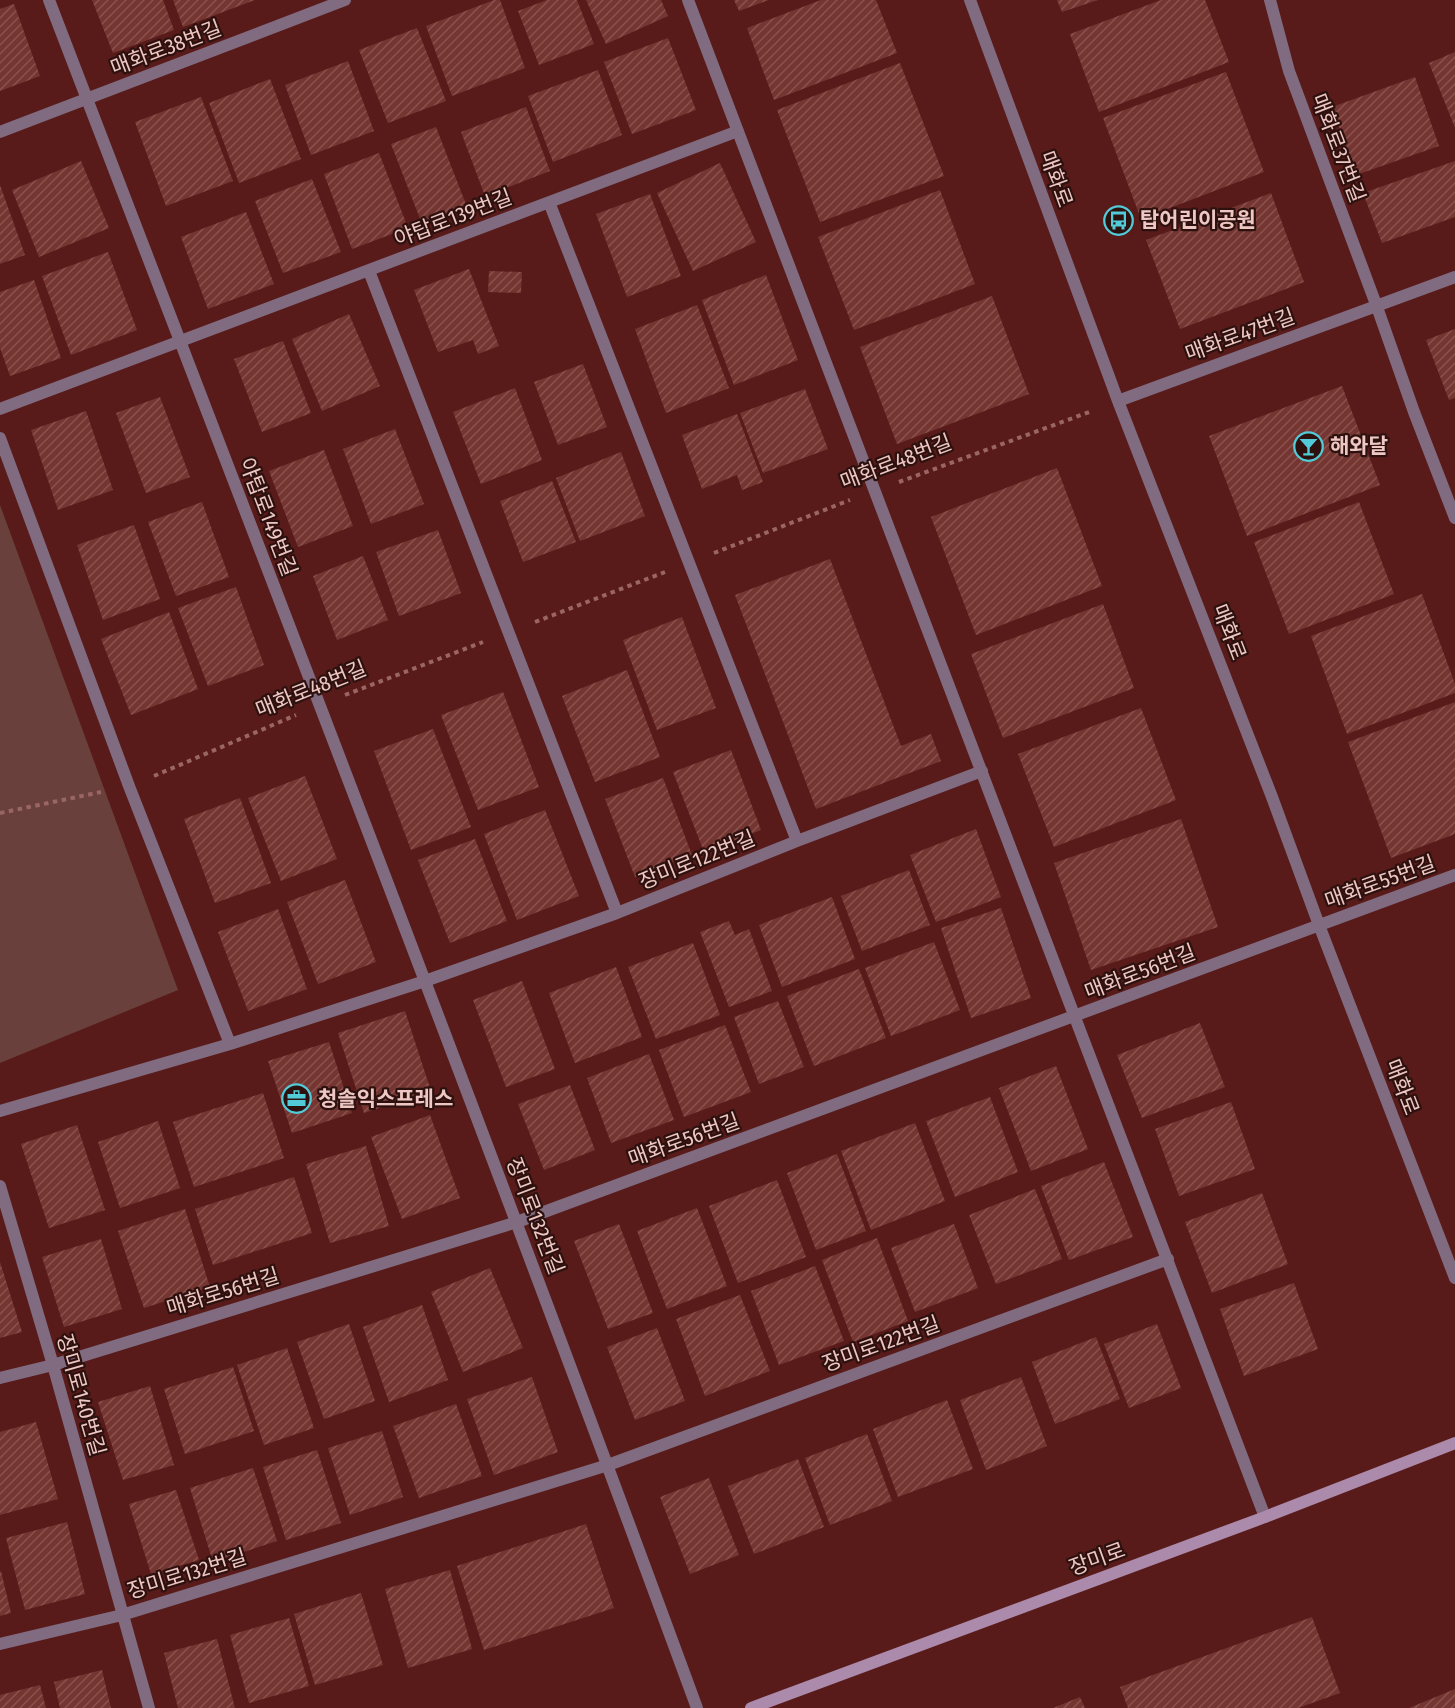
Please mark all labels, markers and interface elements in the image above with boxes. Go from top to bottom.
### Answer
street label: 매화로38번길 [107,15,225,81]
street label: 매화로37번길 [1305,90,1371,206]
street label: 매화로 [1034,147,1078,211]
street label: 야탑로139번길 [390,184,516,252]
bus stop icon: 탑어린이공원 [1103,204,1135,236]
place label: 탑어린이공원 [1140,207,1256,233]
street label: 매화로47번길 [1182,303,1298,367]
street label: 매화로48번길 [837,429,955,495]
bar icon: 해와달 [1293,430,1325,462]
place label: 해와달 [1330,433,1388,459]
street label: 야탑로149번길 [234,454,302,580]
street label: 매화로 [1206,600,1252,664]
street label: 매화로48번길 [252,655,370,723]
street label: 장미로122번길 [635,825,759,895]
street label: 매화로55번길 [1321,850,1439,914]
street label: 매화로56번길 [1081,939,1199,1005]
street label: 매화로 [1379,1055,1425,1119]
office icon: 청솔익스프레스 [281,1083,313,1115]
place label: 청솔익스프레스 [318,1086,453,1112]
street label: 매화로56번길 [625,1108,743,1172]
street label: 장미로132번길 [501,1154,569,1278]
street label: 매화로56번길 [163,1263,283,1321]
street label: 장미로122번길 [819,1311,943,1377]
street label: 장미로140번길 [51,1331,111,1459]
street label: 장미로 [1065,1537,1129,1581]
street label: 장미로132번길 [124,1544,250,1604]

